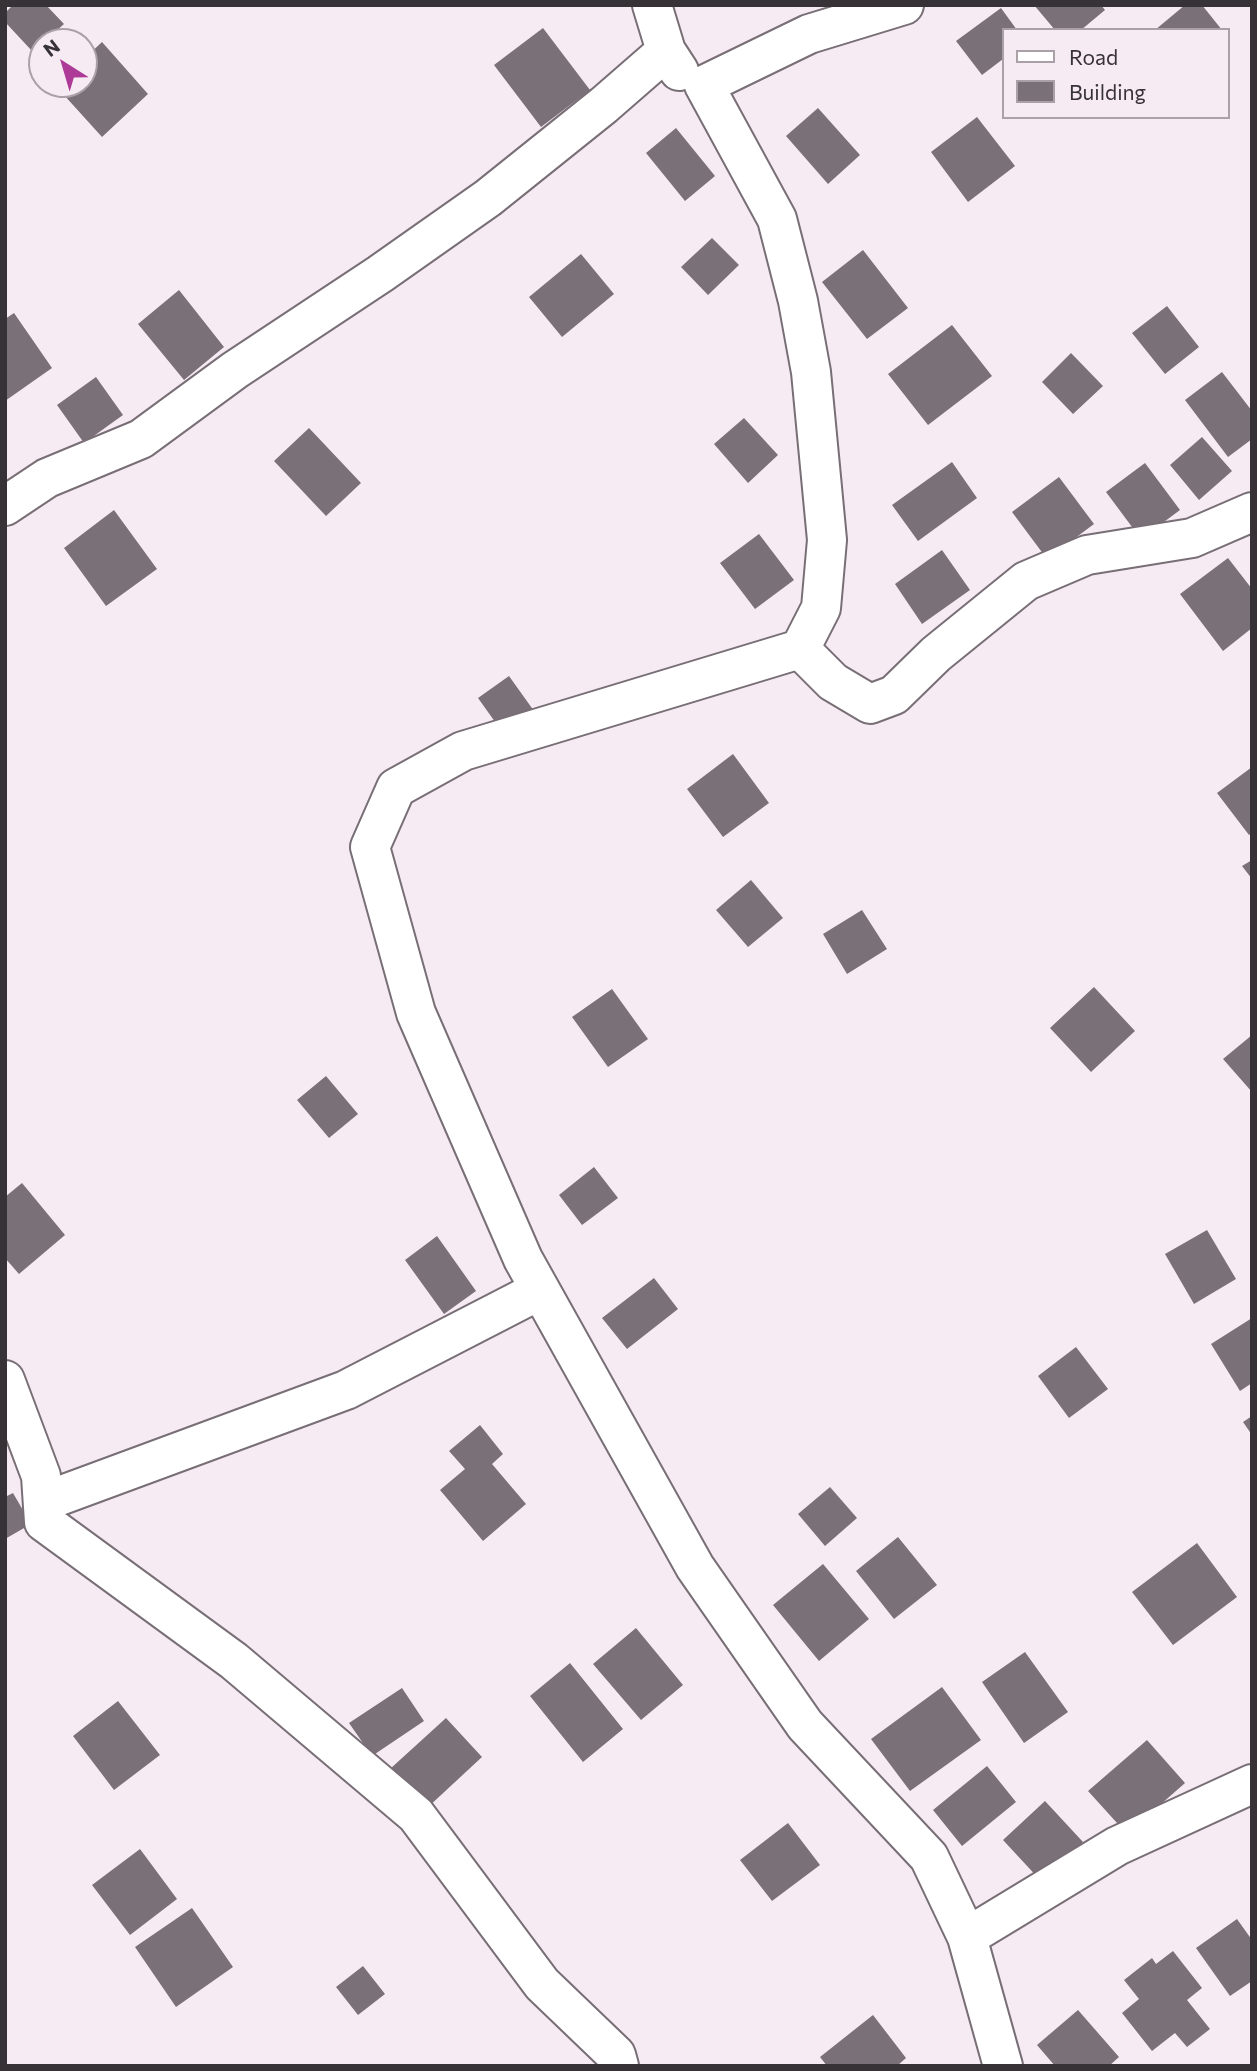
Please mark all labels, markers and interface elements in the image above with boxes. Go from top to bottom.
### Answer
north arrow [28,28,98,98]
legend [1002,28,1229,119]
text: N [39,34,64,61]
text: Road [1069,44,1118,69]
text: Building [1069,79,1146,104]

